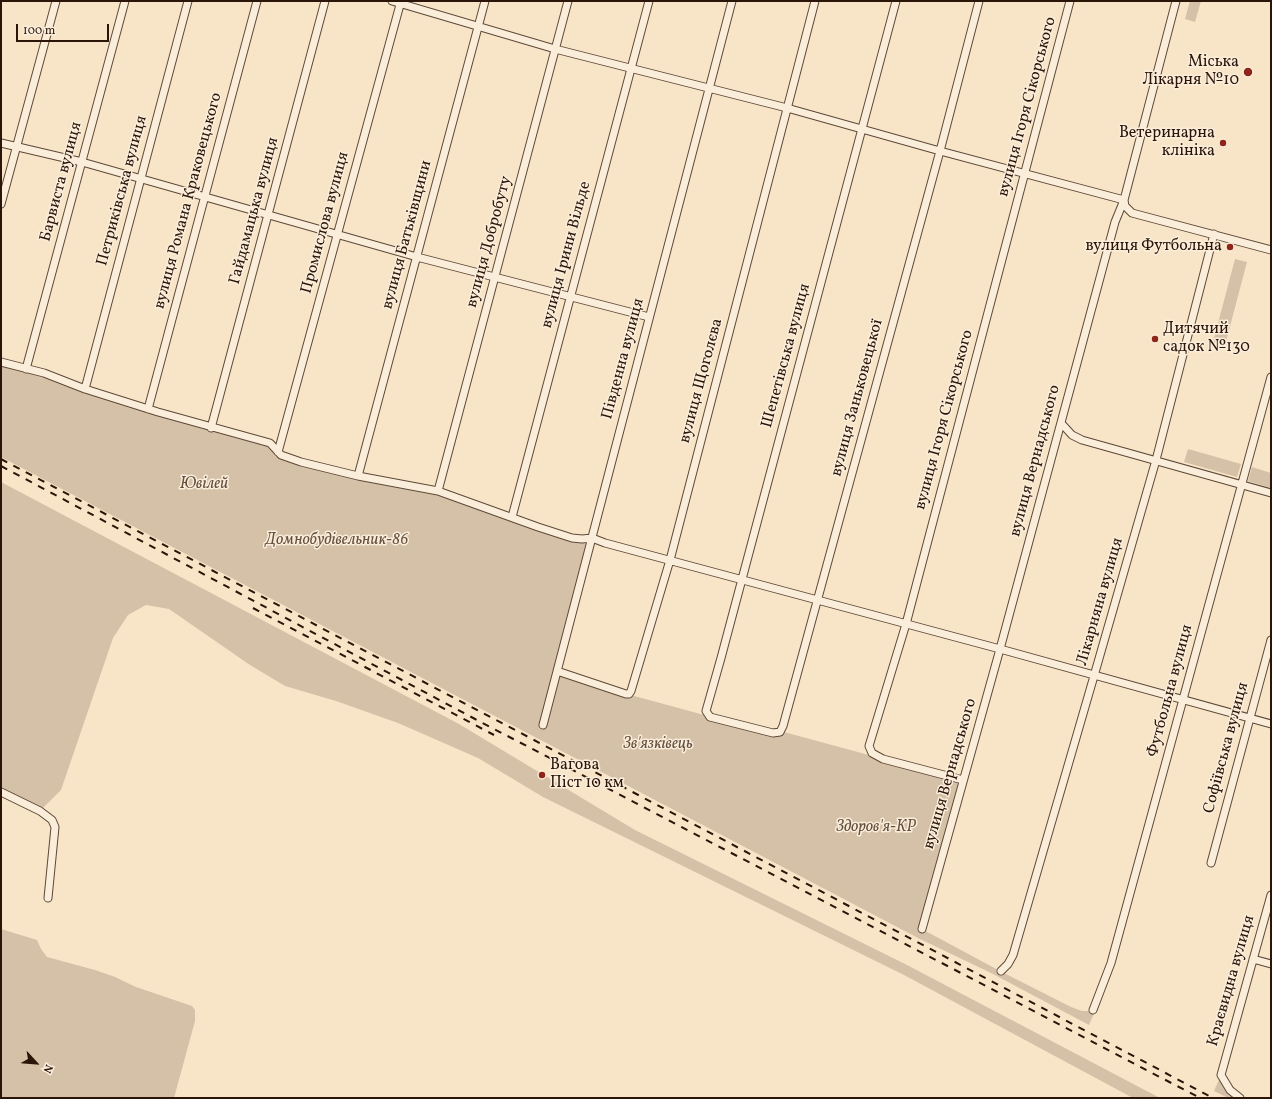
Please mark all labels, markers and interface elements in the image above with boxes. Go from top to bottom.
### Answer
street label: вулиця Ігоря Сікорського [995,15,1061,199]
scale bar [18,16,111,42]
text: 100 m [23,23,55,39]
place label: Міська Лікарня №10 [1142,53,1239,91]
marker: Міська Лікарня №10 [1242,66,1254,78]
street label: вулиця Романа Краковецького [151,91,227,311]
street label: Петриківська вулиця [94,114,152,268]
street label: Барвиста вулиця [37,120,87,244]
place label: Ветеринарна клініка [1119,124,1215,162]
street label: Гайдамацька вулиця [226,135,284,287]
marker: Ветеринарна клініка [1218,138,1228,148]
street label: Промислова вулиця [298,150,354,296]
street label: вулиця Батьківщини [379,159,437,311]
street label: вулиця Добробуту [463,174,517,310]
street label: вулиця Ірини Вільде [538,180,596,330]
place label: вулиця Футбольна [1086,237,1222,257]
marker: вулиця Футбольна [1225,242,1235,252]
street label: Шепетівська вулиця [759,282,815,430]
street label: Південна вулиця [599,296,649,422]
street label: вулиця Щоголєва [676,316,728,446]
street label: вулиця Заньковецької [828,317,888,479]
place label: Дитячий садок №130 [1163,320,1250,358]
street label: вулиця Ігоря Сікорського [912,328,978,512]
marker: Дитячий садок №130 [1150,334,1160,344]
street label: вулиця Вернадського [1007,383,1065,539]
park label: Ювілей [180,475,228,495]
park label: Домнобудівельник-86 [265,531,409,551]
street label: Лікарняна вулиця [1074,536,1128,668]
street label: Футбольна вулиця [1144,623,1198,759]
street label: Софіївська вулиця [1200,680,1254,816]
street label: вулиця Вернадського [920,696,982,852]
park label: Зв'язківець [624,735,692,755]
place label: Вагова Піст 10 км [550,756,624,794]
marker: Вагова Піст 10 км [537,770,547,780]
park label: Здоров'я-КР [836,818,916,838]
street label: Краєвидна вулиця [1204,913,1260,1049]
north arrow [16,1043,56,1083]
text: N [39,1062,56,1075]

